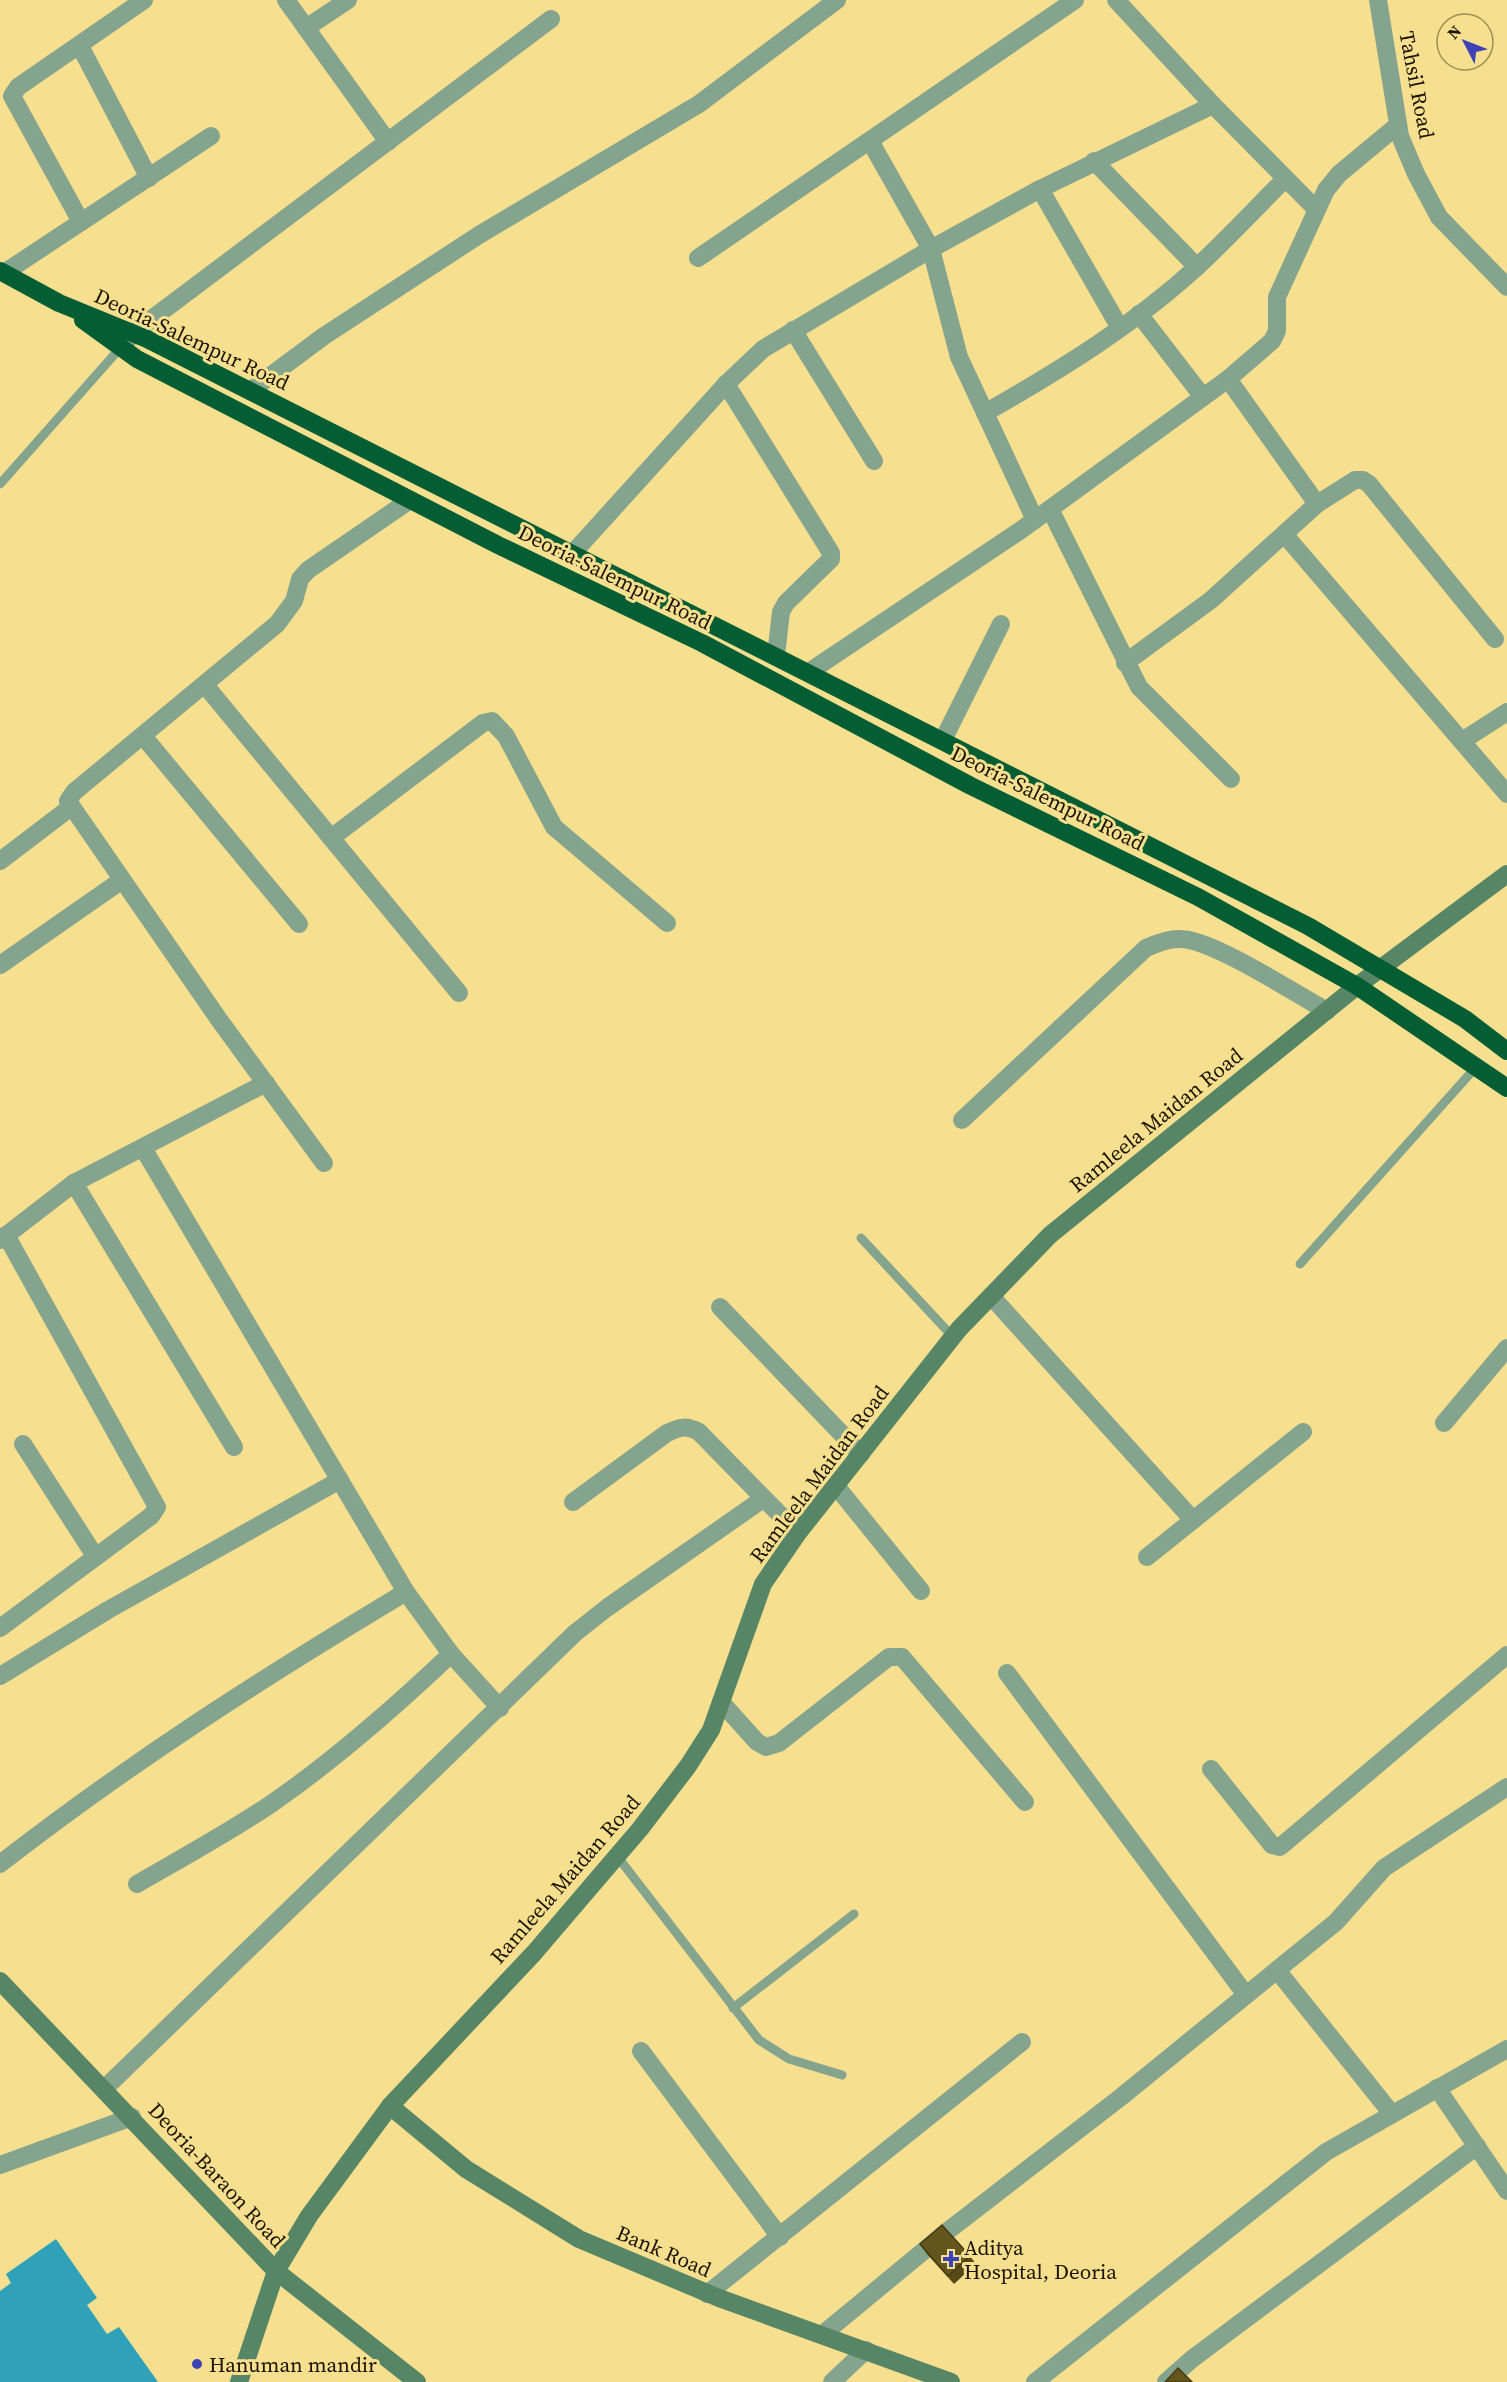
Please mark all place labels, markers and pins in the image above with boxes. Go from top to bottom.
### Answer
place label: Aditya Hospital, Deoria [964,2233,1117,2286]
marker: Aditya Hospital, Deoria [942,2250,960,2268]
place label: Hanuman mandir [209,2350,377,2379]
marker: Hanuman mandir [190,2357,204,2371]

